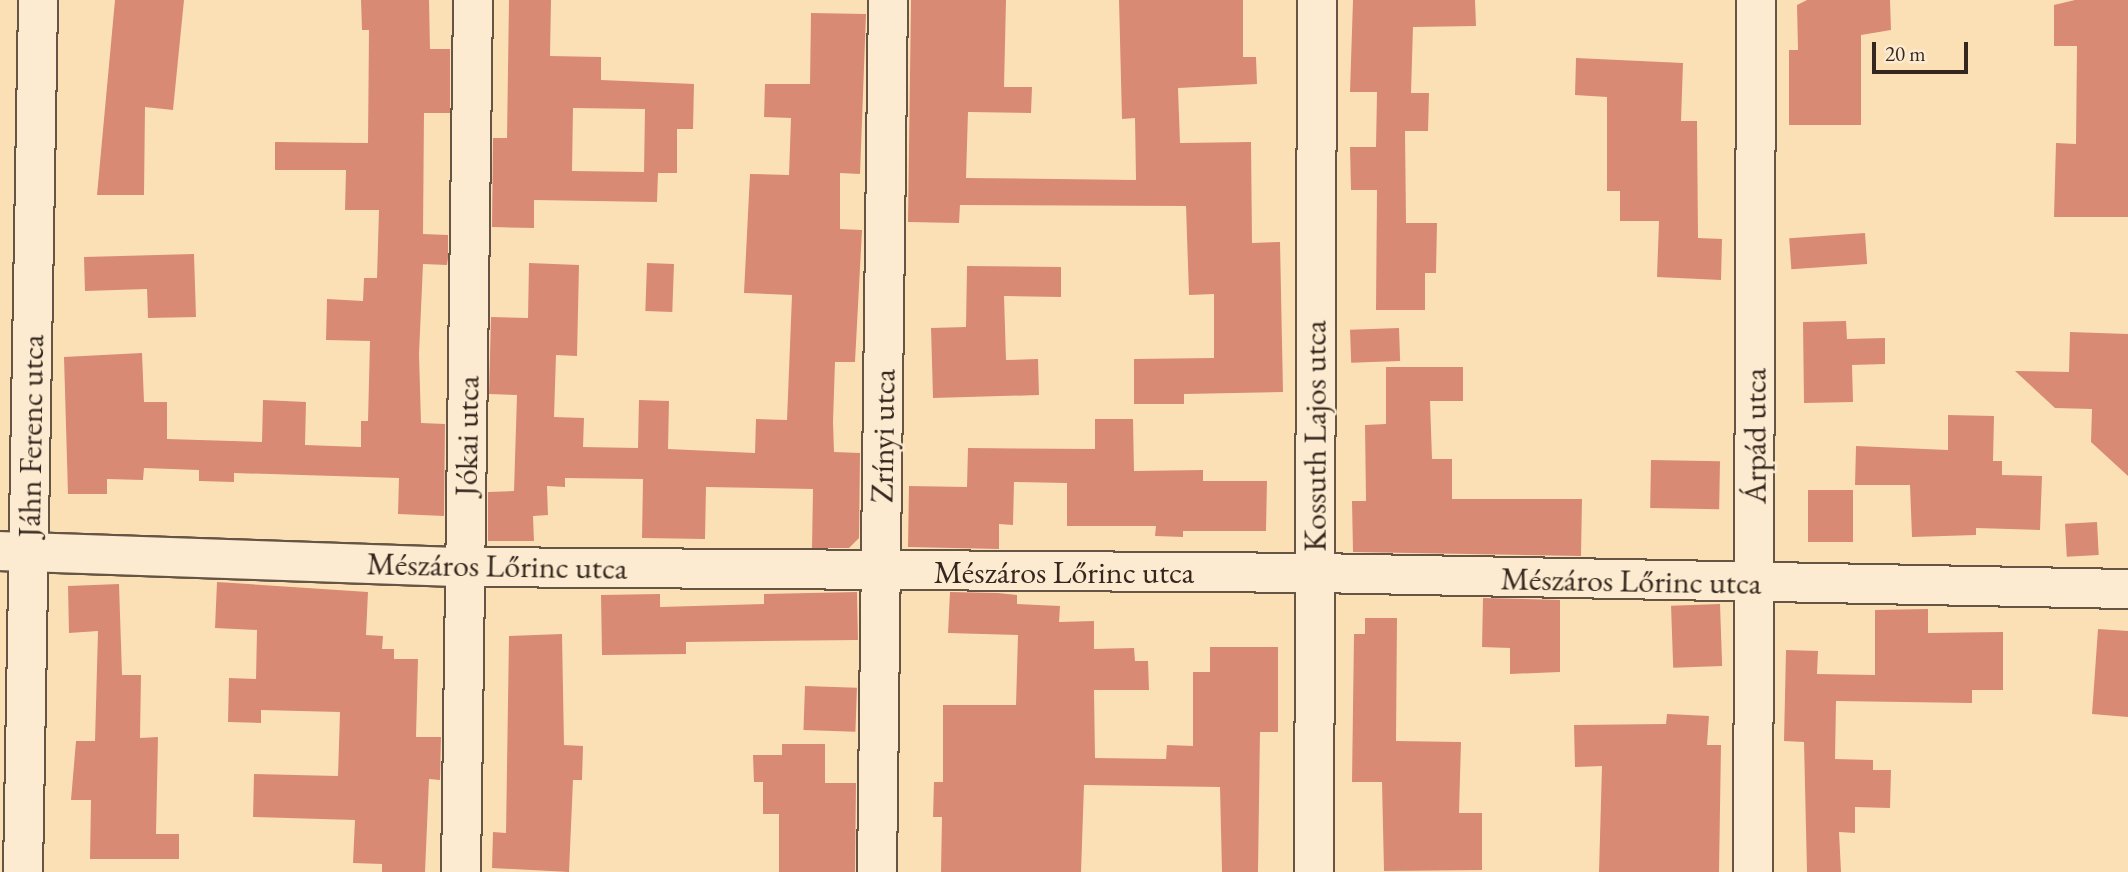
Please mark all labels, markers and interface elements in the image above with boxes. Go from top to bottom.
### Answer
scale bar [1876,28,1972,72]
text: 20 m [1885,40,1926,67]
street label: Kossuth Lajos utca [1296,320,1334,552]
street label: Jáhn Ferenc utca [10,334,52,538]
street label: Árpád utca [1736,368,1774,504]
street label: Zrínyi utca [863,369,903,503]
street label: Jókai utca [447,375,487,497]
street label: Mészáros Lőrinc utca [366,545,628,587]
street label: Mészáros Lőrinc utca [934,553,1194,591]
street label: Mészáros Lőrinc utca [1500,560,1762,602]

